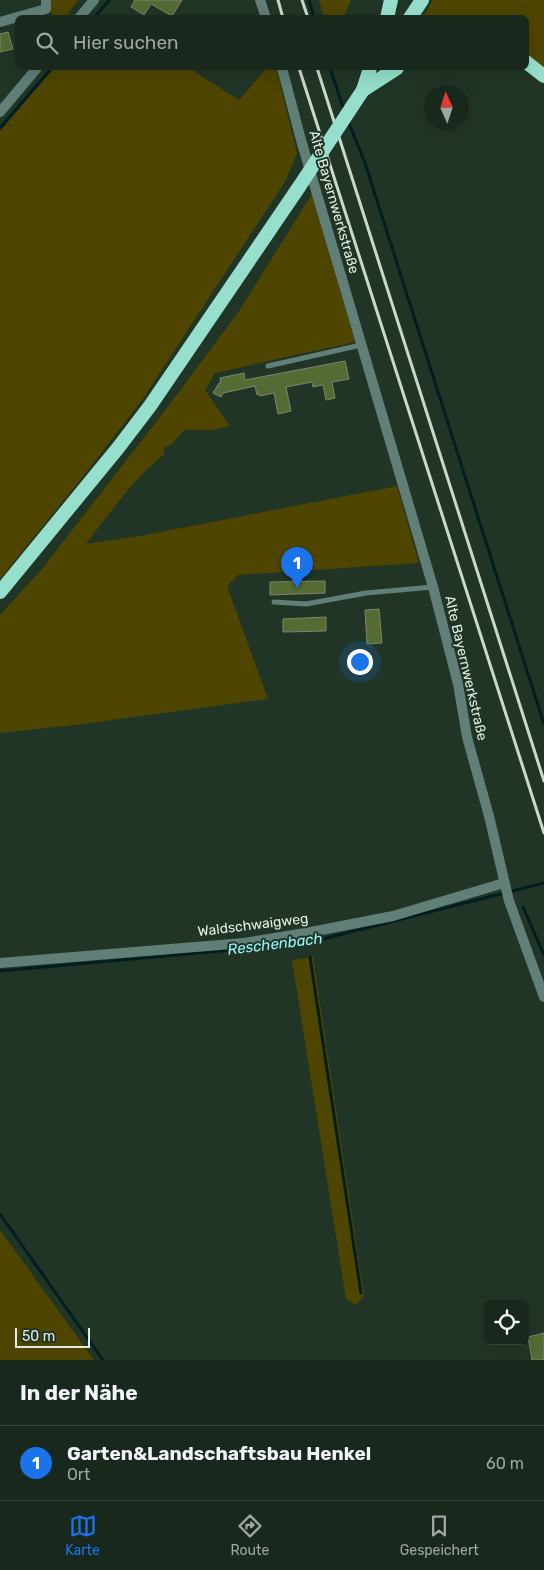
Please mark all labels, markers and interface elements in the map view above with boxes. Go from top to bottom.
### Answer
search box [15,15,529,70]
icon: search [33,29,61,57]
text: Hier suchen [73,31,179,54]
north arrow [424,85,469,130]
street label: Alte Bayernwerkstraße [305,128,363,276]
pin: 1 [281,547,313,588]
street label: Alte Bayernwerkstraße [441,594,491,742]
your location [347,649,373,675]
street label: Waldschwaigweg [197,910,309,940]
water label: Reschenbach [226,929,324,959]
map controls [484,1300,529,1345]
button: locate [484,1300,529,1345]
scale bar [15,1325,90,1348]
text: 50 m [22,1328,55,1345]
text: In der Nähe [20,1380,138,1405]
text: Garten&Landschaftsbau Henkel [67,1442,371,1465]
text: 1 [32,1454,40,1473]
text: 60 m [486,1454,524,1473]
text: Ort [67,1465,90,1484]
tab: Karte [65,1512,100,1559]
tab: Route [230,1512,269,1559]
tab: Gespeichert [400,1512,479,1559]

